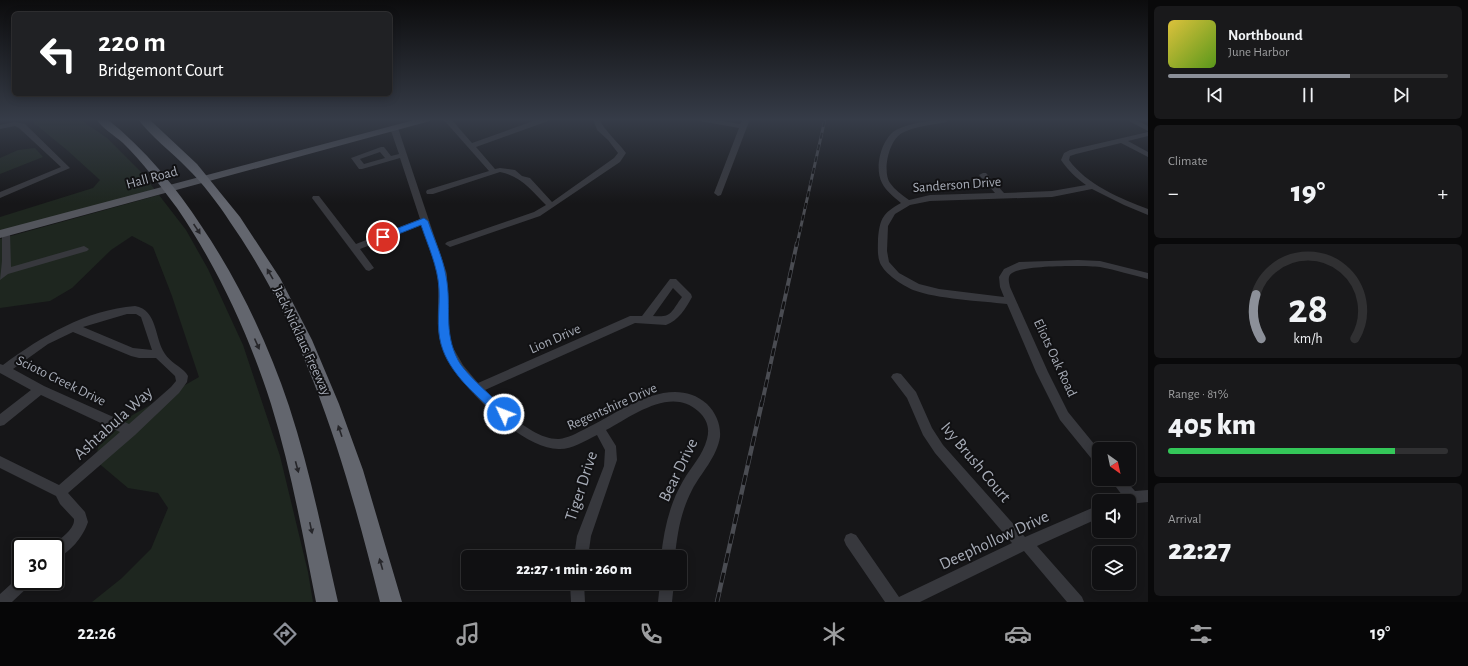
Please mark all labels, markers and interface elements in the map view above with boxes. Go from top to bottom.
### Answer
icon: left [32,28,84,80]
text: Northbound [1228,28,1303,43]
text: 220 m [98,29,166,57]
text: June Harbor [1228,46,1289,59]
text: Bridgemont Court [98,62,224,80]
icon: previous [1204,84,1226,106]
icon: pause [1297,84,1319,106]
icon: next [1390,84,1412,106]
text: Climate [1168,155,1207,168]
street label: Hall Road [125,164,179,192]
street label: Sanderson Drive [912,175,1002,195]
text: 19° [1291,177,1325,207]
text: − [1168,182,1179,204]
text: + [1437,182,1448,204]
pin [366,220,400,254]
one-way arrow [193,224,201,234]
icon: arrive [372,226,394,248]
one-way arrow [266,269,273,280]
street label: Jack Nicklaus Freeway [271,284,333,398]
text: 28 [1288,289,1328,330]
street label: Eliots Oak Road [1031,317,1079,399]
street label: Lion Drive [527,321,583,357]
text: km/h [1293,332,1323,346]
one-way arrow [254,338,260,350]
street label: Scioto Creek Drive [14,353,108,409]
street label: Regentshire Drive [565,381,659,433]
street label: Ashtabula Way [70,383,157,463]
text: Range · 81% [1168,388,1228,401]
position arrow [483,393,525,435]
text: 405 km [1168,410,1256,440]
street label: Ivy Brush Court [937,419,1015,506]
one-way arrow [337,425,343,437]
street label: Bear Drive [655,436,701,504]
north arrow [1092,442,1136,486]
map controls [1092,442,1136,590]
street label: Tiger Drive [562,449,600,523]
one-way arrow [294,462,300,474]
button: sound [1092,494,1136,538]
street label: Deephollow Drive [937,507,1051,573]
text: Arrival [1168,513,1201,526]
one-way arrow [309,522,315,534]
text: 22:27 [1168,535,1231,565]
speed limit sign: 30 [12,538,64,590]
button: layers [1092,546,1136,590]
one-way arrow [378,558,384,570]
text: 22:27 · 1 min · 260 m [516,562,632,577]
icon: directions [271,620,299,648]
icon: music [454,620,482,648]
icon: phone [637,620,665,648]
icon: climate [820,620,848,648]
icon: car [1004,620,1032,648]
icon: filters [1187,620,1215,648]
text: 22:26 [78,625,116,643]
text: 19° [1370,625,1390,643]

